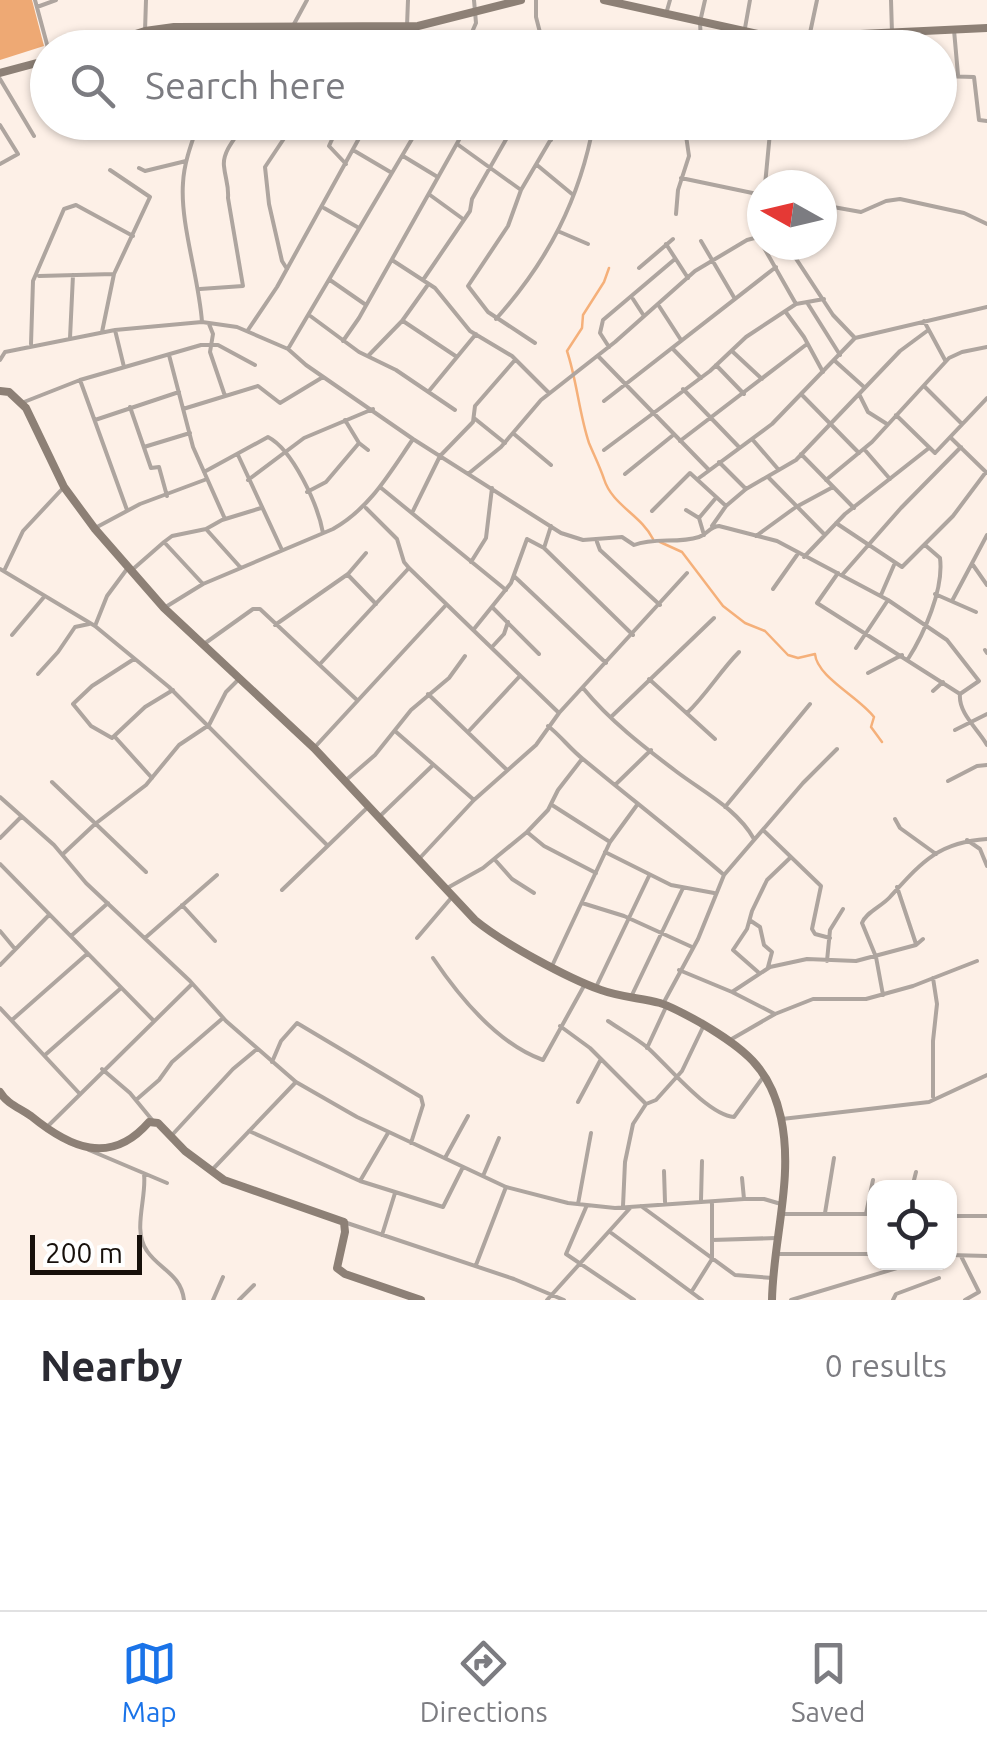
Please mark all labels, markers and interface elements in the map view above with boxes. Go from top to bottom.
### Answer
search box [30,30,957,140]
icon: search [65,58,120,113]
text: Search here [145,64,346,106]
north arrow [747,170,837,260]
map controls [867,1180,957,1270]
button: locate [867,1180,957,1270]
scale bar [30,1230,142,1274]
text: 200 m [45,1237,123,1268]
text: Nearby [40,1342,183,1389]
text: 0 results [825,1347,947,1383]
tab: Map [122,1636,177,1727]
tab: Directions [420,1636,548,1727]
tab: Saved [791,1636,865,1727]

